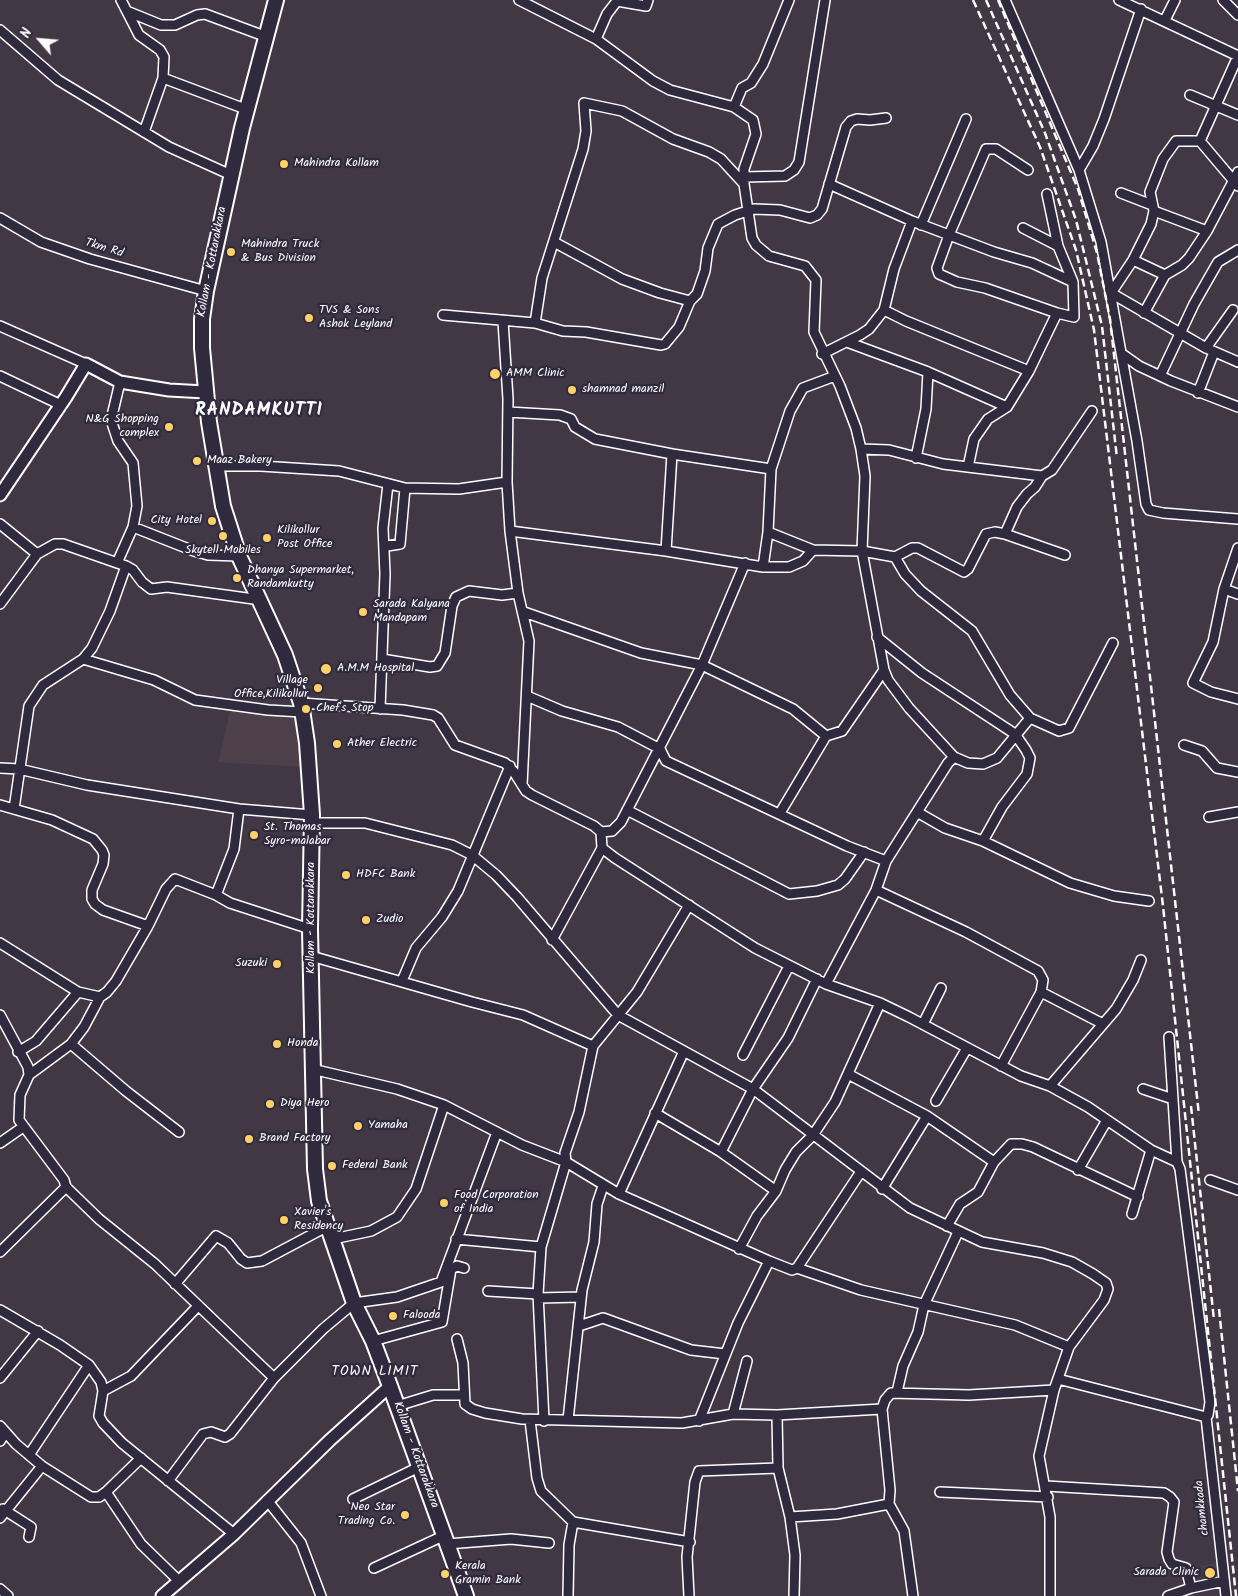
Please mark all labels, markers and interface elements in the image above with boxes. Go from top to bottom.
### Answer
north arrow [15,15,65,65]
text: N [15,24,38,42]
place label: Mahindra Kollam [294,157,379,171]
marker: Mahindra Kollam [278,158,290,170]
street label: Kollam - Kottarakkara [195,206,231,318]
street label: Tkm Rd [83,236,125,262]
place label: Mahindra Truck & Bus Division [241,238,319,266]
marker: Mahindra Truck & Bus Division [225,246,237,258]
place label: TVS & Sons Ashok Leyland [319,304,392,332]
marker: TVS & Sons Ashok Leyland [303,312,315,324]
marker: AMM Clinic [488,367,502,381]
place label: AMM Clinic [506,367,565,381]
place label: shamnad manzil [582,383,664,397]
marker: shamnad manzil [566,384,578,396]
district label: RANDAMKUTTI [194,401,324,423]
place label: N&G Shopping complex [86,413,159,441]
marker: N&G Shopping complex [163,421,175,433]
place label: Maaz Bakery [207,454,272,468]
marker: Maaz Bakery [191,455,203,467]
place label: City Hotel [150,514,202,528]
marker: City Hotel [206,515,218,527]
place label: Kilikollur Post Office [277,524,332,552]
marker: Skytell Mobiles [217,530,229,542]
marker: Kilikollur Post Office [261,532,273,544]
place label: Skytell Mobiles [185,544,261,558]
place label: Dhanya Supermarket, Randamkutty [247,564,354,592]
marker: Dhanya Supermarket, Randamkutty [231,572,243,584]
place label: Sarada Kalyana Mandapam [373,598,450,626]
marker: Sarada Kalyana Mandapam [357,606,369,618]
marker: A.M.M Hospital [319,662,333,676]
place label: A.M.M Hospital [337,662,414,676]
place label: Village Office,Kilikollur [234,674,308,702]
marker: Village Office,Kilikollur [312,682,324,694]
place label: Chef's Stop [316,702,373,716]
marker: Chef's Stop [300,703,312,715]
place label: Ather Electric [347,737,417,751]
marker: Ather Electric [331,738,343,750]
place label: St. Thomas Syro-malabar [264,821,331,849]
marker: St. Thomas Syro-malabar [248,829,260,841]
street label: Kollam - Kottarakkara [305,862,319,974]
place label: HDFC Bank [356,868,415,882]
marker: HDFC Bank [340,869,352,881]
place label: Zudio [376,913,403,927]
marker: Zudio [360,914,372,926]
place label: Suzuki [235,957,267,971]
marker: Suzuki [271,958,283,970]
place label: Honda [287,1037,318,1051]
marker: Honda [271,1038,283,1050]
place label: Diya Hero [280,1097,330,1111]
marker: Diya Hero [264,1098,276,1110]
place label: Yamaha [368,1119,408,1133]
marker: Yamaha [352,1120,364,1132]
place label: Brand Factory [259,1132,330,1146]
marker: Brand Factory [243,1133,255,1145]
place label: Federal Bank [342,1159,408,1173]
marker: Federal Bank [326,1160,338,1172]
place label: Food Corporation of India [454,1189,539,1217]
marker: Food Corporation of India [438,1197,450,1209]
place label: Xavier's Residency [294,1206,343,1234]
marker: Xavier's Residency [278,1214,290,1226]
place label: Falooda [403,1309,440,1323]
marker: Falooda [387,1310,399,1322]
district label: TOWN LIMIT [330,1365,420,1381]
street label: Kollam - Kottarakkara [389,1400,441,1510]
street label: chamkkada [1193,1480,1213,1536]
place label: Neo Star Trading Co. [338,1501,395,1529]
marker: Neo Star Trading Co. [399,1509,411,1521]
place label: Kerala Gramin Bank [455,1560,521,1588]
place label: Sarada Clinic [1133,1566,1199,1580]
marker: Sarada Clinic [1203,1566,1217,1580]
marker: Kerala Gramin Bank [439,1568,451,1580]

